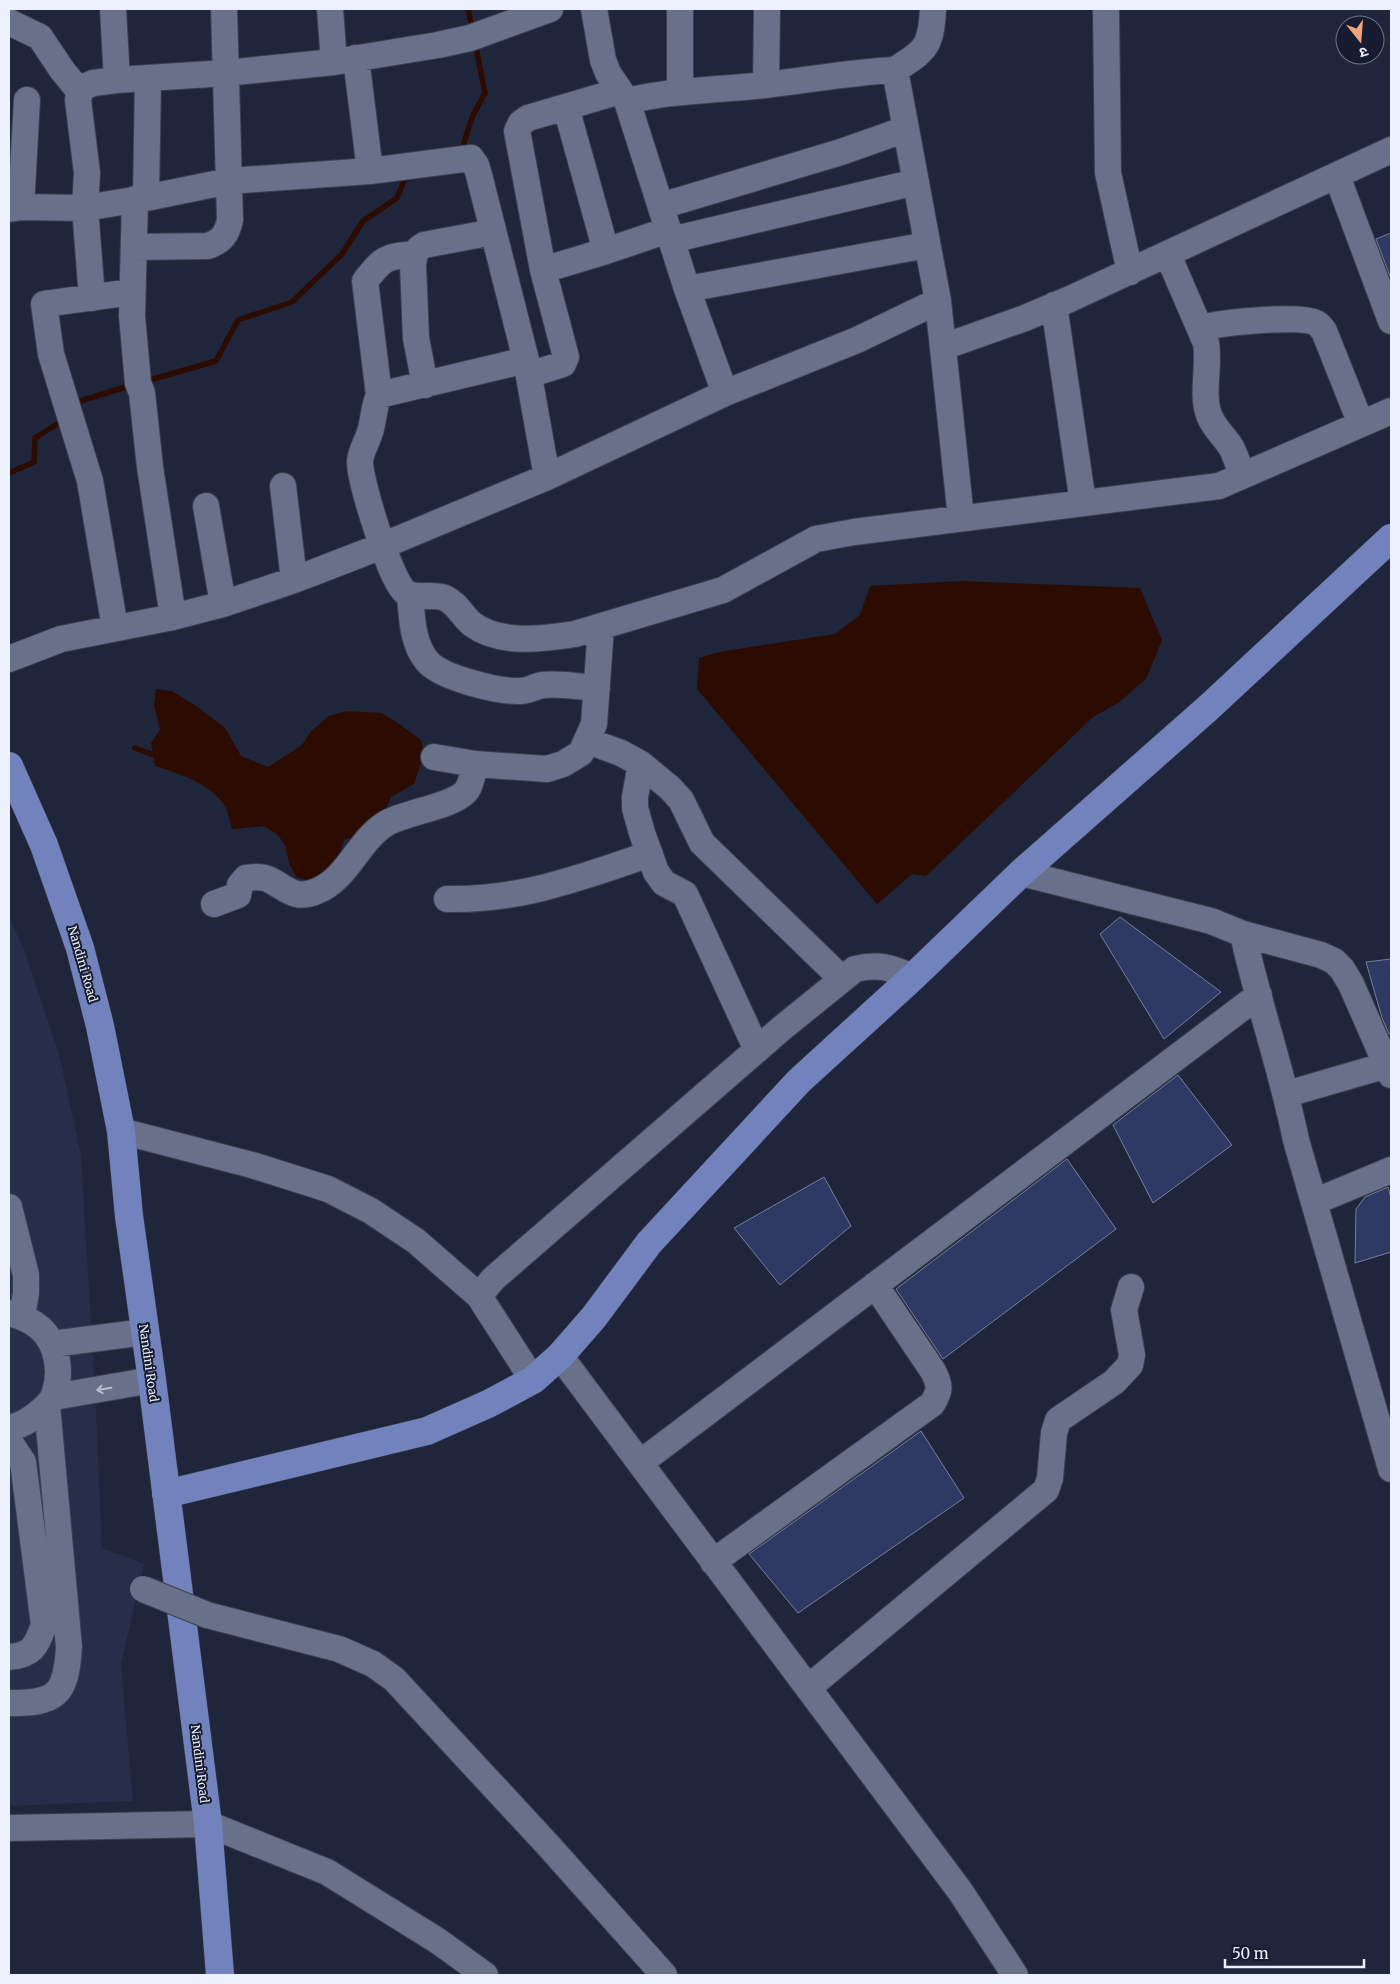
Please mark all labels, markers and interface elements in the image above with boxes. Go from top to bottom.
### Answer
north arrow [1335,15,1385,65]
text: उ [1356,43,1370,62]
street label: Nandini Road [65,924,101,1004]
street label: Nandini Road [136,1323,162,1403]
one-way arrow [97,1384,113,1394]
street label: Nandini Road [188,1724,212,1804]
scale bar [1225,1936,1364,1968]
text: 50 m [1232,1944,1269,1963]

